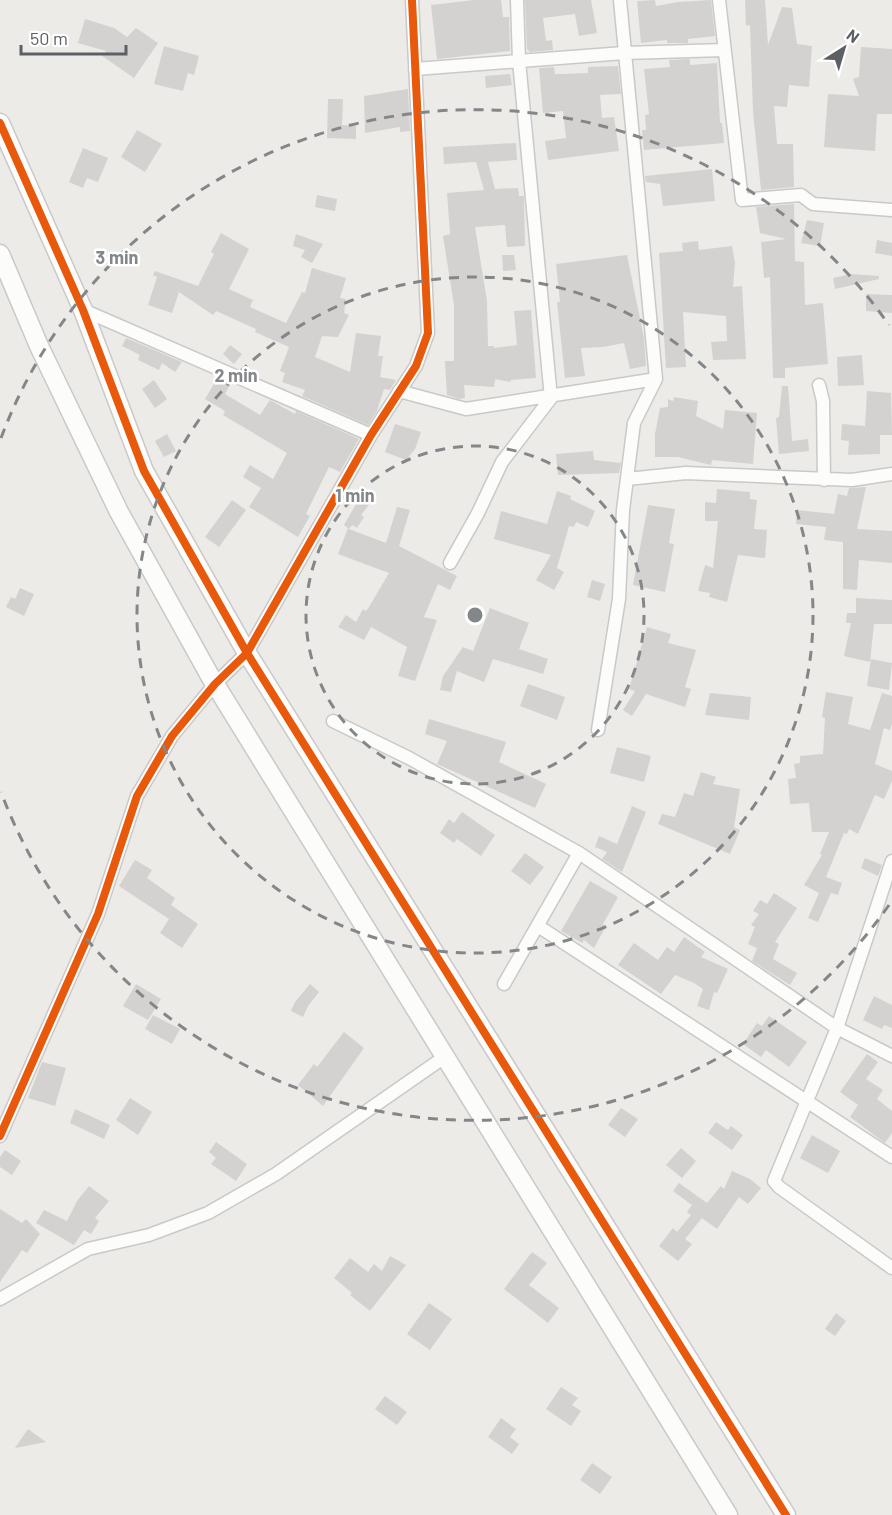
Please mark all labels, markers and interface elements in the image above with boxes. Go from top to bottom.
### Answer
scale bar [21,18,126,56]
north arrow [814,18,874,78]
text: N [843,25,863,46]
text: 50 m [30,27,68,49]
text: 3 min [96,246,138,268]
text: 2 min [214,364,258,386]
text: 1 min [335,484,375,506]
centre of rings [465,605,485,625]

